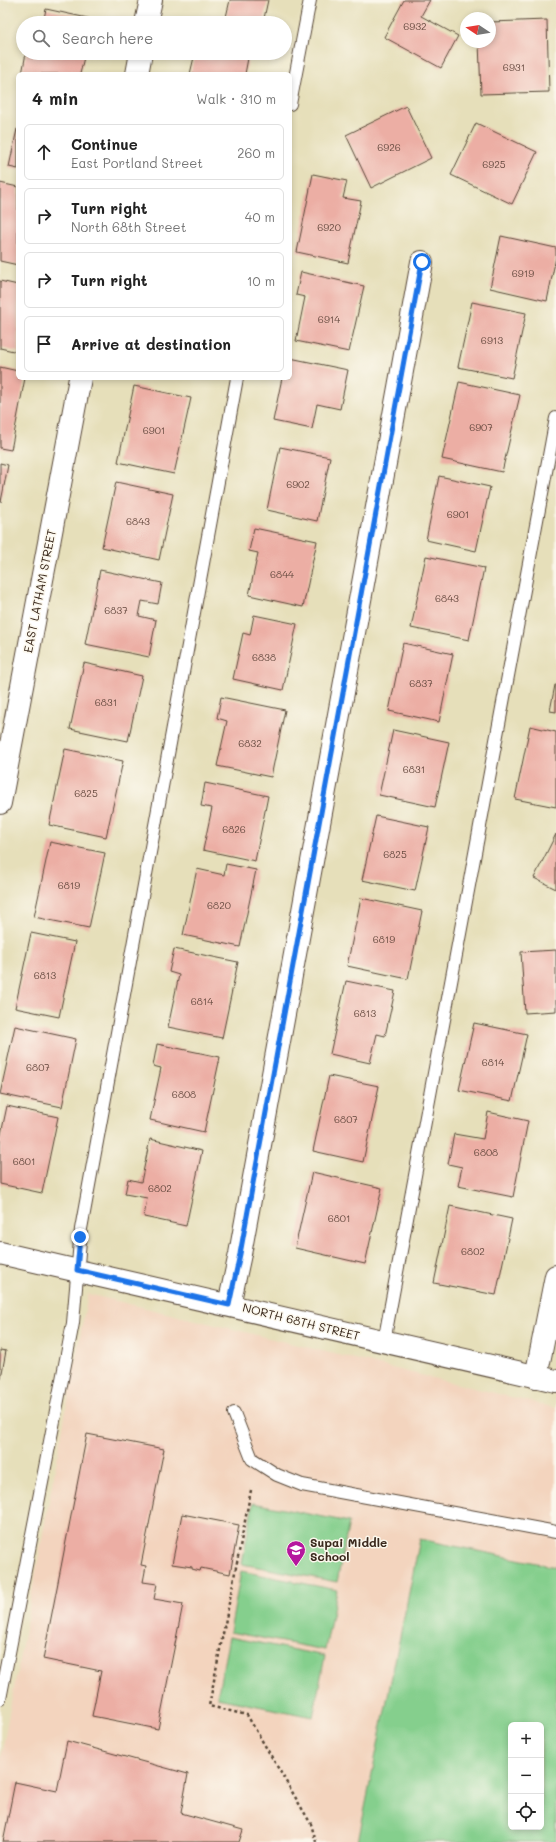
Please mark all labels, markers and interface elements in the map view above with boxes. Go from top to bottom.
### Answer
north arrow [460,12,496,48]
search box [16,16,292,60]
house number: 6932 [403,19,427,33]
icon: search [30,27,52,49]
text: Search here [62,28,153,48]
house number: 6931 [503,60,525,74]
text: 4 min [32,87,78,109]
text: Walk · 310 m [196,90,276,107]
text: Continue [71,134,138,154]
house number: 6926 [377,140,401,154]
icon: ahead [33,141,55,163]
text: 260 m [237,144,275,161]
text: East Portland Street [71,154,203,171]
house number: 6925 [482,157,506,171]
text: Turn right [71,198,148,218]
icon: right [33,205,55,227]
text: 40 m [245,208,275,225]
text: North 68th Street [71,218,186,235]
house number: 6920 [317,220,341,234]
route start [413,253,431,271]
house number: 6919 [512,266,534,280]
icon: right [33,269,55,291]
text: Turn right [71,270,148,290]
text: 10 m [247,272,275,289]
house number: 6914 [318,312,340,326]
icon: arrive [33,333,55,355]
house number: 6913 [481,333,503,347]
text: Arrive at destination [71,334,231,354]
house number: 6907 [469,420,493,434]
house number: 6901 [143,423,165,437]
house number: 6902 [286,477,310,491]
house number: 6901 [447,507,469,521]
house number: 6843 [126,514,150,528]
street label: EAST LATHAM STREET [19,527,59,654]
house number: 6844 [270,567,294,581]
house number: 6843 [435,591,459,605]
house number: 6837 [104,603,128,617]
house number: 6838 [252,650,276,664]
house number: 6837 [409,676,433,690]
house number: 6831 [95,695,117,709]
house number: 6832 [238,736,262,750]
house number: 6831 [403,762,425,776]
house number: 6825 [74,786,98,800]
house number: 6826 [222,822,246,836]
house number: 6825 [383,847,407,861]
house number: 6819 [58,878,80,892]
house number: 6820 [207,898,231,912]
house number: 6819 [373,932,395,946]
house number: 6813 [34,968,56,982]
house number: 6814 [191,994,213,1008]
house number: 6813 [354,1006,376,1020]
house number: 6814 [482,1055,504,1069]
house number: 6807 [26,1060,50,1074]
house number: 6808 [172,1087,196,1101]
house number: 6807 [334,1112,358,1126]
house number: 6808 [474,1145,498,1159]
house number: 6801 [13,1154,35,1168]
house number: 6802 [148,1181,172,1195]
house number: 6801 [328,1211,350,1225]
route end [71,1228,89,1246]
house number: 6802 [461,1244,485,1258]
street label: NORTH 68TH STREET [241,1299,362,1343]
place label: Supai Middle School [310,1534,387,1564]
school or university icon: Supai Middle School [285,1539,307,1567]
map controls [508,1722,544,1830]
button: + [508,1722,544,1758]
button: − [508,1758,544,1794]
button: locate [508,1794,544,1830]

